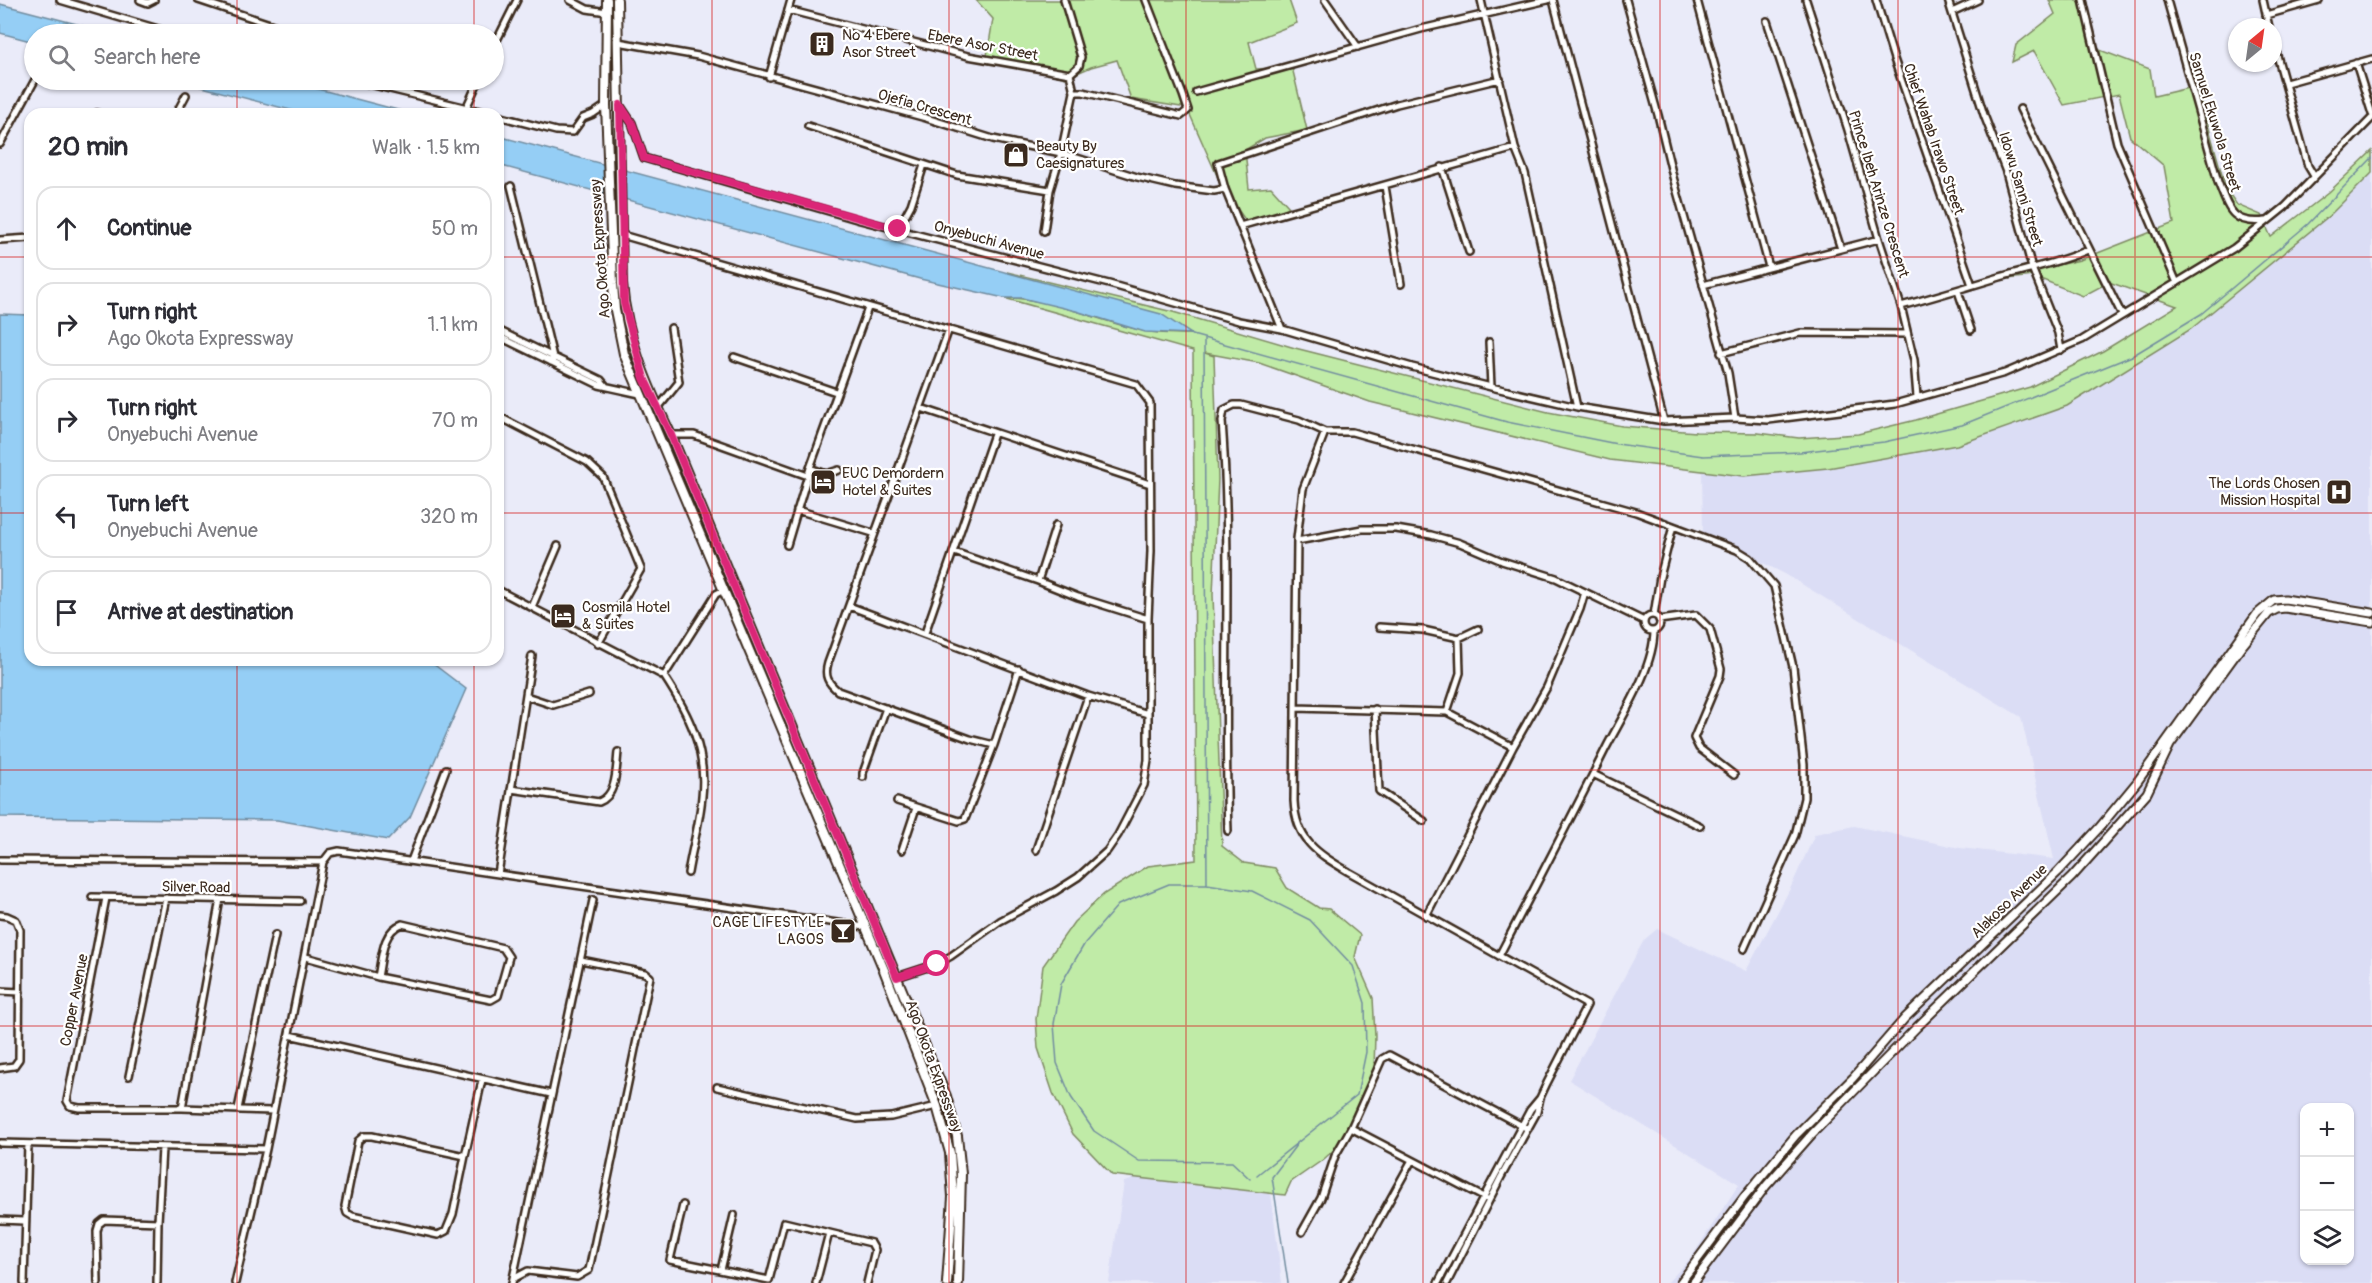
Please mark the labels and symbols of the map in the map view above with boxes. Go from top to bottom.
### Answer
north arrow [2228,18,2282,72]
street label: Ebere Asor Street [926,25,1041,66]
place label: No 4 Ebere Asor Street [842,26,917,62]
building icon: No 4 Ebere Asor Street [807,29,837,59]
street label: Samuel Ekuwola Street [2184,50,2245,195]
street label: Chief Wahab Irawo Street [1899,61,1969,218]
street label: Ojefia Crescent [876,85,975,130]
street label: Prince Ibeh Arinze Crescent [1844,108,1913,281]
street label: Idowu Sanni Street [1994,129,2047,250]
place label: Beauty By Caesignatures [1036,137,1125,173]
shop icon: Beauty By Caesignatures [1001,140,1031,170]
street label: Ago Okota Expressway [586,178,615,319]
route end [884,215,910,241]
street label: Onyebuchi Avenue [932,217,1047,264]
place label: EUC Demordern Hotel & Suites [842,464,944,500]
hotel icon: EUC Demordern Hotel & Suites [808,467,838,497]
place label: The Lords Chosen Mission Hospital [2208,474,2320,510]
hospital icon: The Lords Chosen Mission Hospital [2324,477,2354,507]
place label: Cosmila Hotel & Suites [582,598,670,634]
hotel icon: Cosmila Hotel & Suites [548,601,578,631]
street label: Alakoso Avenue [1967,860,2052,942]
street label: Silver Road [161,877,231,898]
place label: CAGE LIFESTYLE LAGOS [712,913,824,949]
bar icon: CAGE LIFESTYLE LAGOS [828,916,858,946]
route start [923,950,949,976]
street label: Copper Avenue [56,952,93,1048]
street label: Ago Okota Expressway [901,997,967,1136]

